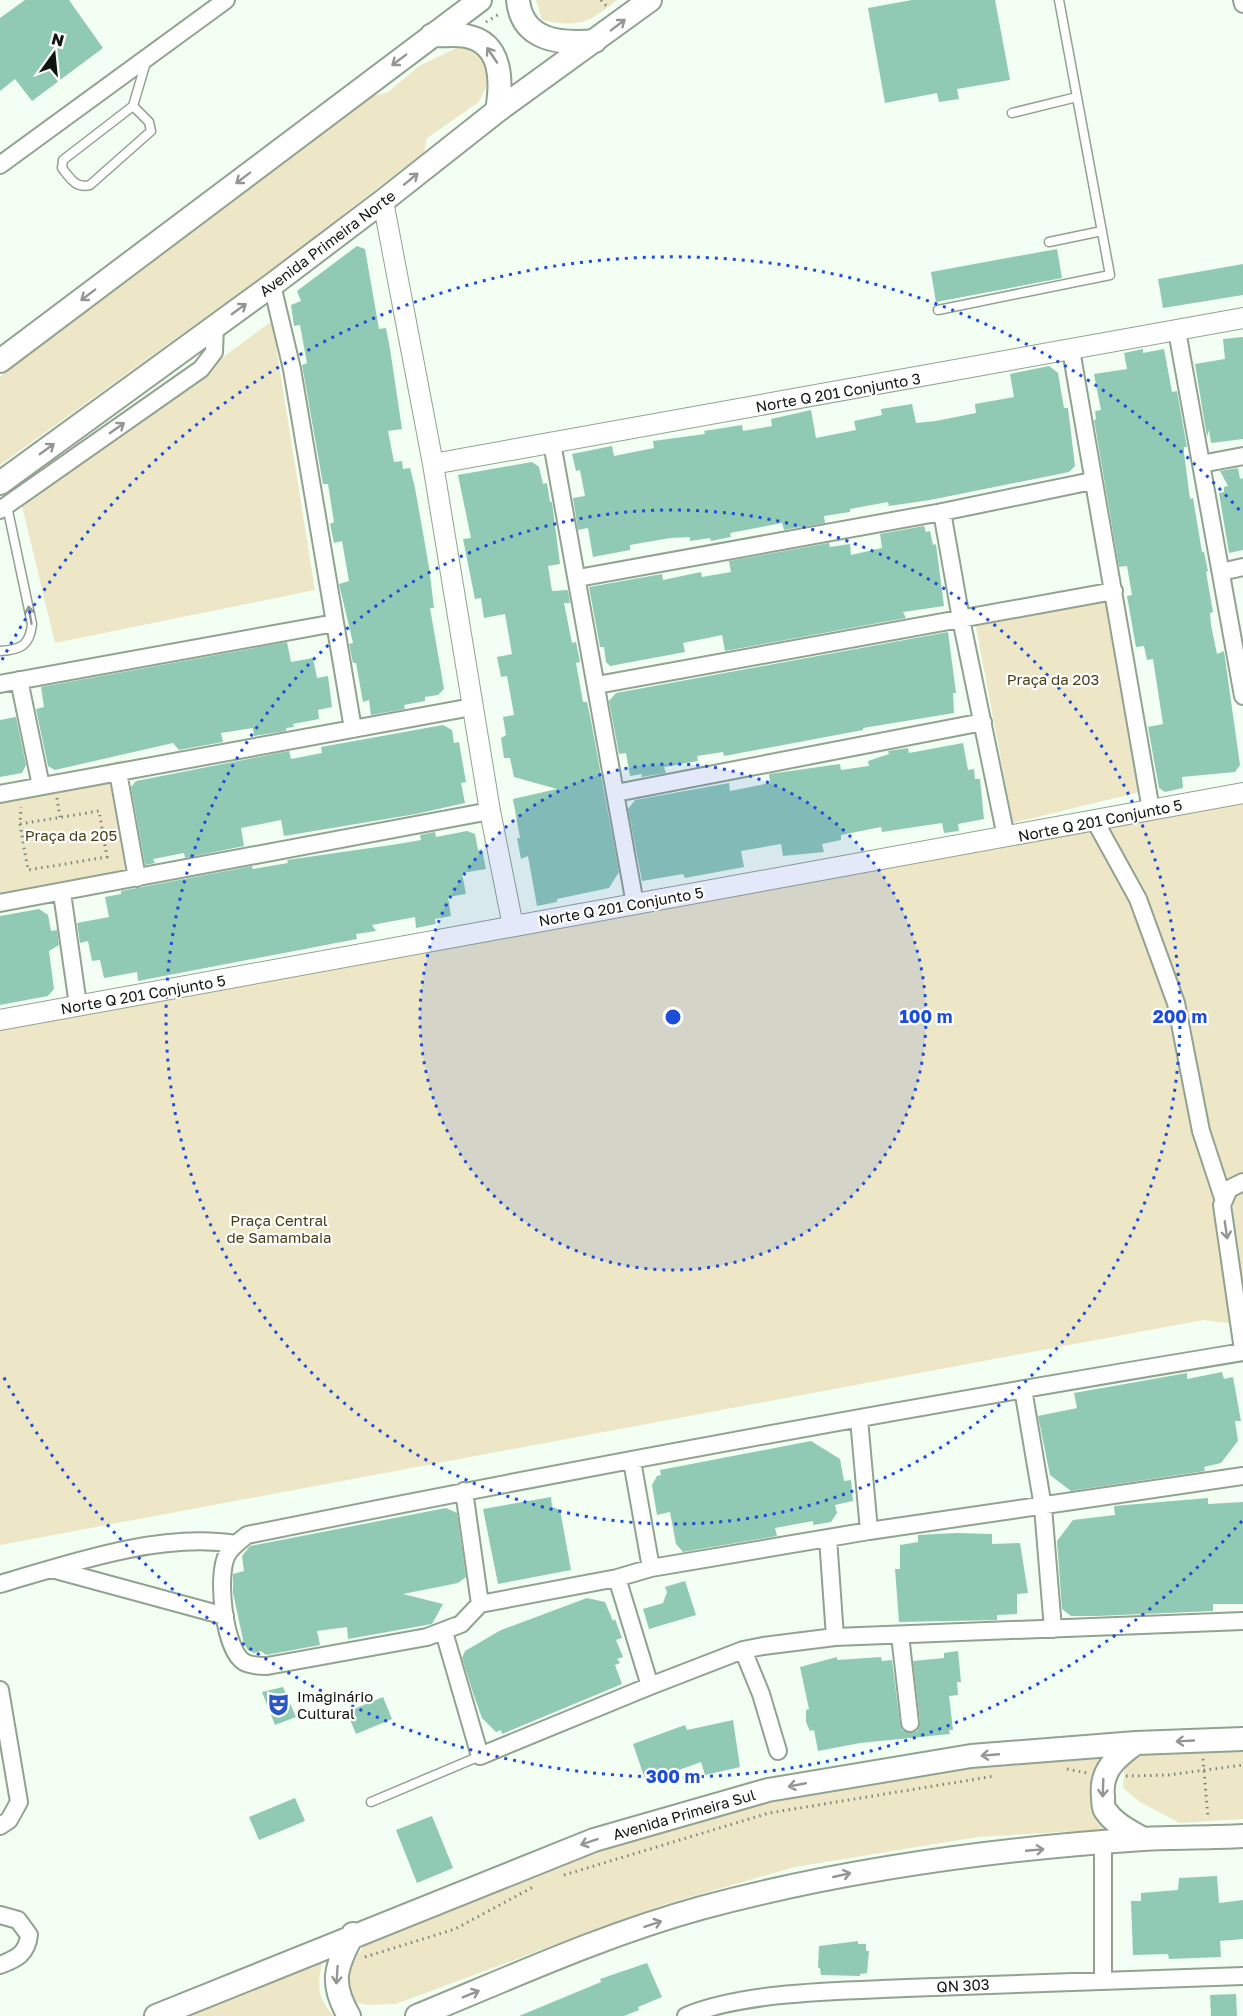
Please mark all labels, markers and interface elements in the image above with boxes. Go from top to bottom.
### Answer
one-way arrow [610,19,626,32]
north arrow [24,24,84,84]
text: N [49,28,66,51]
one-way arrow [485,47,498,64]
one-way arrow [391,53,407,66]
one-way arrow [236,171,252,184]
one-way arrow [403,173,419,186]
street label: Avenida Primeira Norte [255,186,399,300]
one-way arrow [80,289,96,301]
one-way arrow [230,303,246,315]
street label: Norte Q 201 Conjunto 3 [754,369,922,415]
one-way arrow [109,422,125,435]
one-way arrow [39,442,55,455]
one-way arrow [24,606,35,626]
park label: Praça da 203 [1007,670,1099,688]
street label: Norte Q 201 Conjunto 5 [1016,795,1184,845]
park label: Praça da 205 [25,826,117,844]
street label: Norte Q 201 Conjunto 5 [537,883,705,929]
street label: Norte Q 201 Conjunto 5 [59,971,227,1017]
text: 100 m [900,1005,952,1027]
text: 200 m [1153,1005,1207,1027]
centre of rings [663,1007,683,1027]
park label: Praça Central de Samambaia [227,1211,331,1246]
one-way arrow [1220,1220,1231,1239]
place label: Imaginário Cultural [297,1687,373,1722]
theatre icon: Imaginário Cultural [266,1692,292,1718]
one-way arrow [1175,1736,1195,1747]
one-way arrow [981,1750,1001,1761]
text: 300 m [646,1765,700,1787]
one-way arrow [1098,1777,1109,1797]
one-way arrow [788,1779,808,1790]
street label: Avenida Primeira Sul [611,1785,758,1843]
one-way arrow [580,1837,599,1848]
one-way arrow [1024,1844,1044,1855]
one-way arrow [832,1869,851,1881]
one-way arrow [643,1917,662,1928]
one-way arrow [331,1964,342,1984]
street label: QN 303 [936,1975,990,1995]
one-way arrow [461,1988,480,1999]

